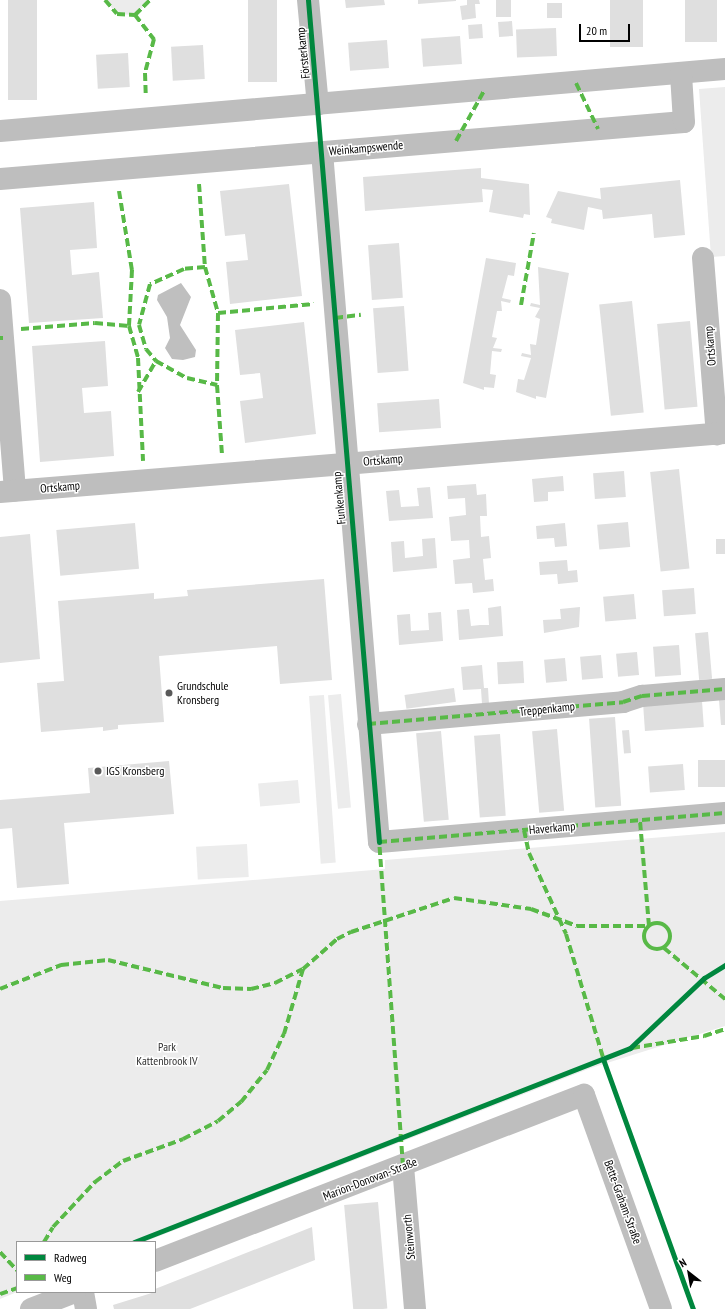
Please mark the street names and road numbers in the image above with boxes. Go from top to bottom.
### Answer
street label: Försterkamp [293,27,313,79]
street label: Weinkampswende [328,138,404,158]
street label: Ortskamp [701,325,719,367]
street label: Ortskamp [362,451,404,469]
street label: Funkenkamp [330,471,348,525]
street label: Ortskamp [39,478,81,496]
street label: Treppenkamp [519,699,575,719]
street label: Haverkamp [528,819,576,837]
street label: Marion-Donovan-Straße [321,1154,419,1204]
street label: Bette-Graham-Straße [601,1158,645,1246]
street label: Steinworth [400,1214,418,1260]

